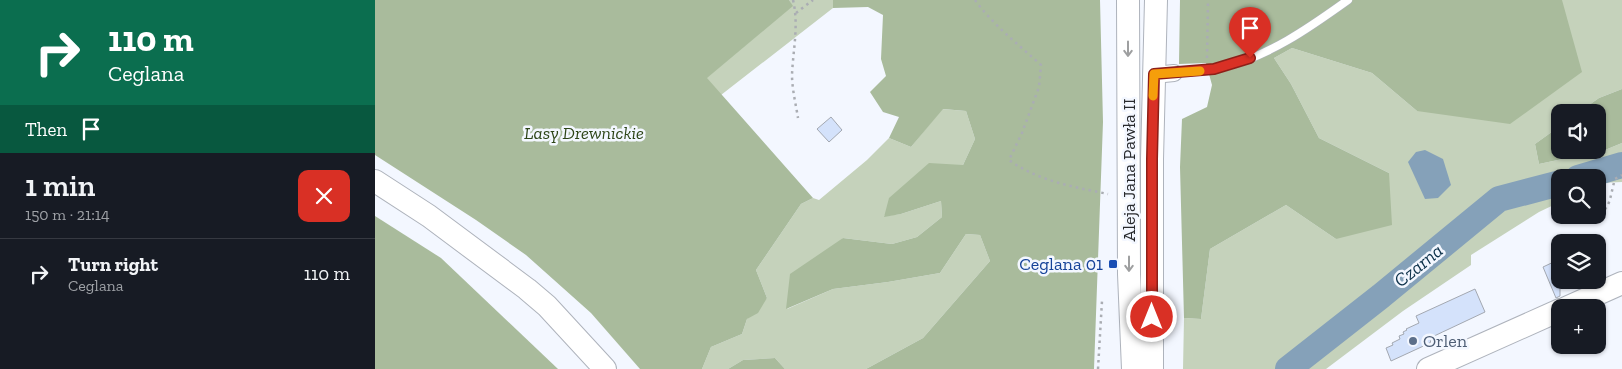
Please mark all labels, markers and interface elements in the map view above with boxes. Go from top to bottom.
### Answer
pin [1229,7,1271,58]
icon: arrive [1236,14,1264,42]
text: 110 m [108,18,194,60]
icon: right [25,20,90,85]
one-way arrow [1123,40,1133,56]
text: Ceglana [108,60,184,87]
street label: Aleja Jana Pawła II [1118,98,1140,241]
map controls [1551,104,1606,354]
button: sound [1551,104,1606,159]
icon: arrive [77,115,105,143]
text: Then [25,118,67,141]
park label: Lasy Drewnickie [524,122,644,144]
text: 1 min [25,168,95,204]
button: search [1551,169,1606,224]
button: close [298,170,350,222]
text: 150 m · 21:14 [25,205,110,224]
button: layers [1551,234,1606,289]
water label: Czarna [1389,239,1447,292]
text: Turn right [68,253,158,276]
place label: Ceglana 01 [1019,253,1103,275]
one-way arrow [1124,255,1134,271]
marker: Ceglana 01 [1107,258,1119,270]
icon: right [25,260,53,288]
text: 110 m [304,262,350,285]
text: Ceglana [68,276,124,295]
position arrow [1125,290,1177,342]
button: + [1551,299,1606,354]
place label: Orlen [1423,330,1468,352]
marker: Orlen [1407,335,1419,347]

